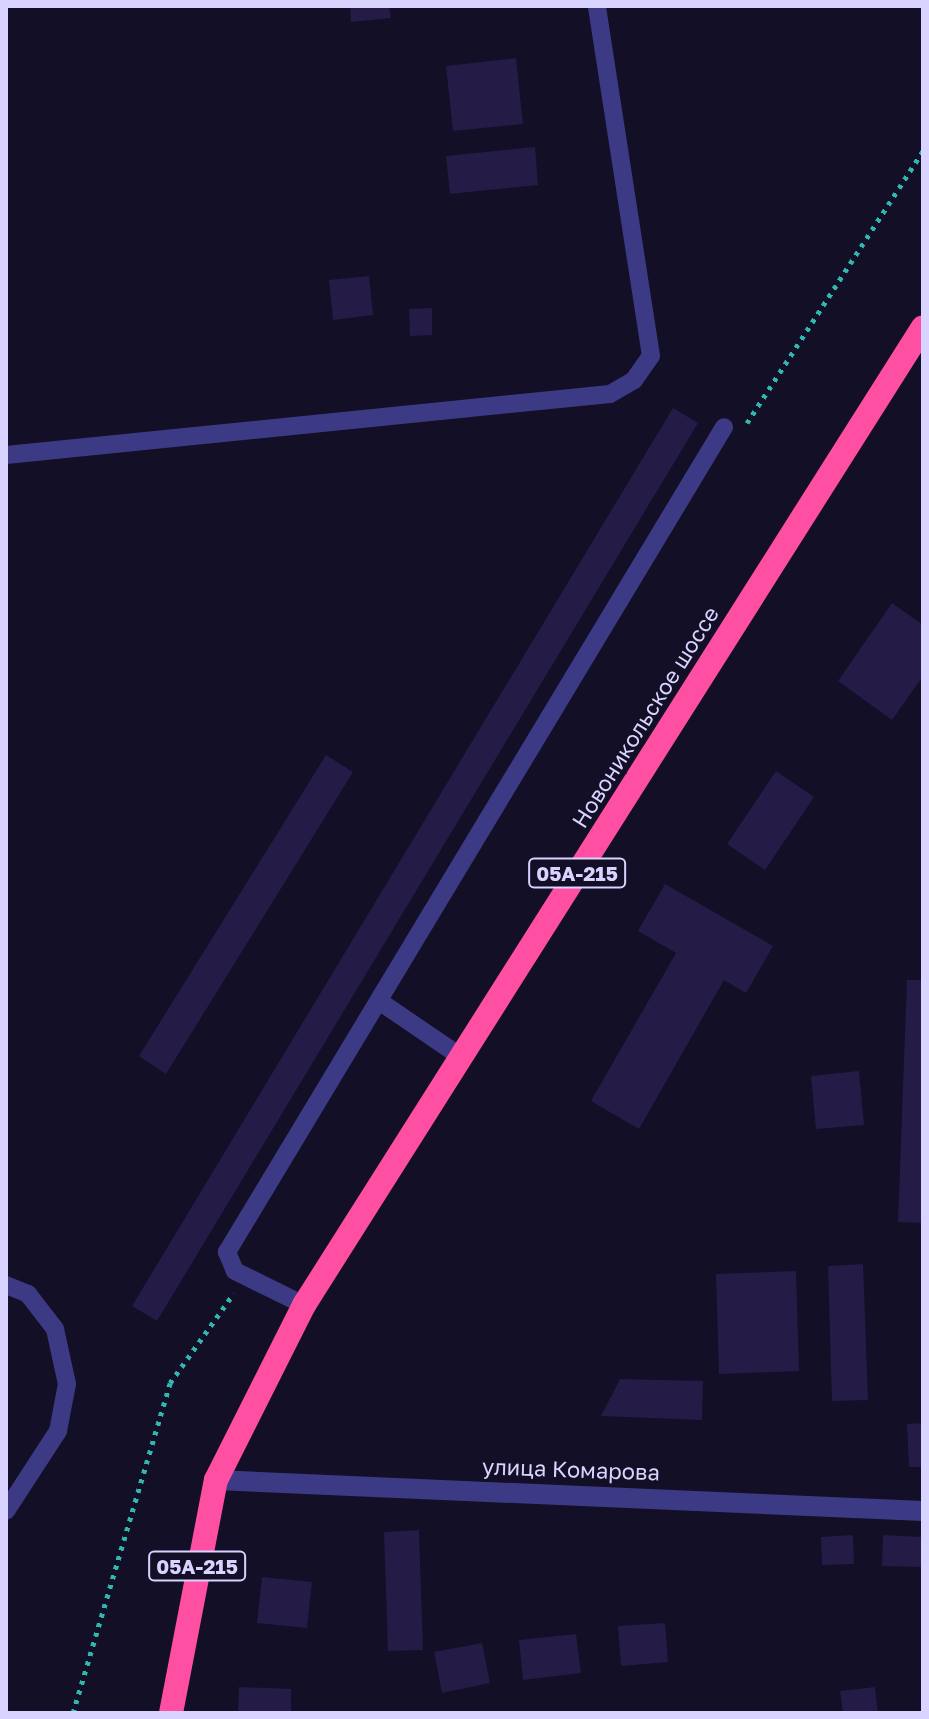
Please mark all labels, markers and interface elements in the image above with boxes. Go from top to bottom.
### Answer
street label: Новоникольское шоссе [566,602,724,832]
road number: 05А-215 [527,857,627,889]
street label: улица Комарова [482,1453,660,1485]
road number: 05А-215 [147,1550,247,1582]

